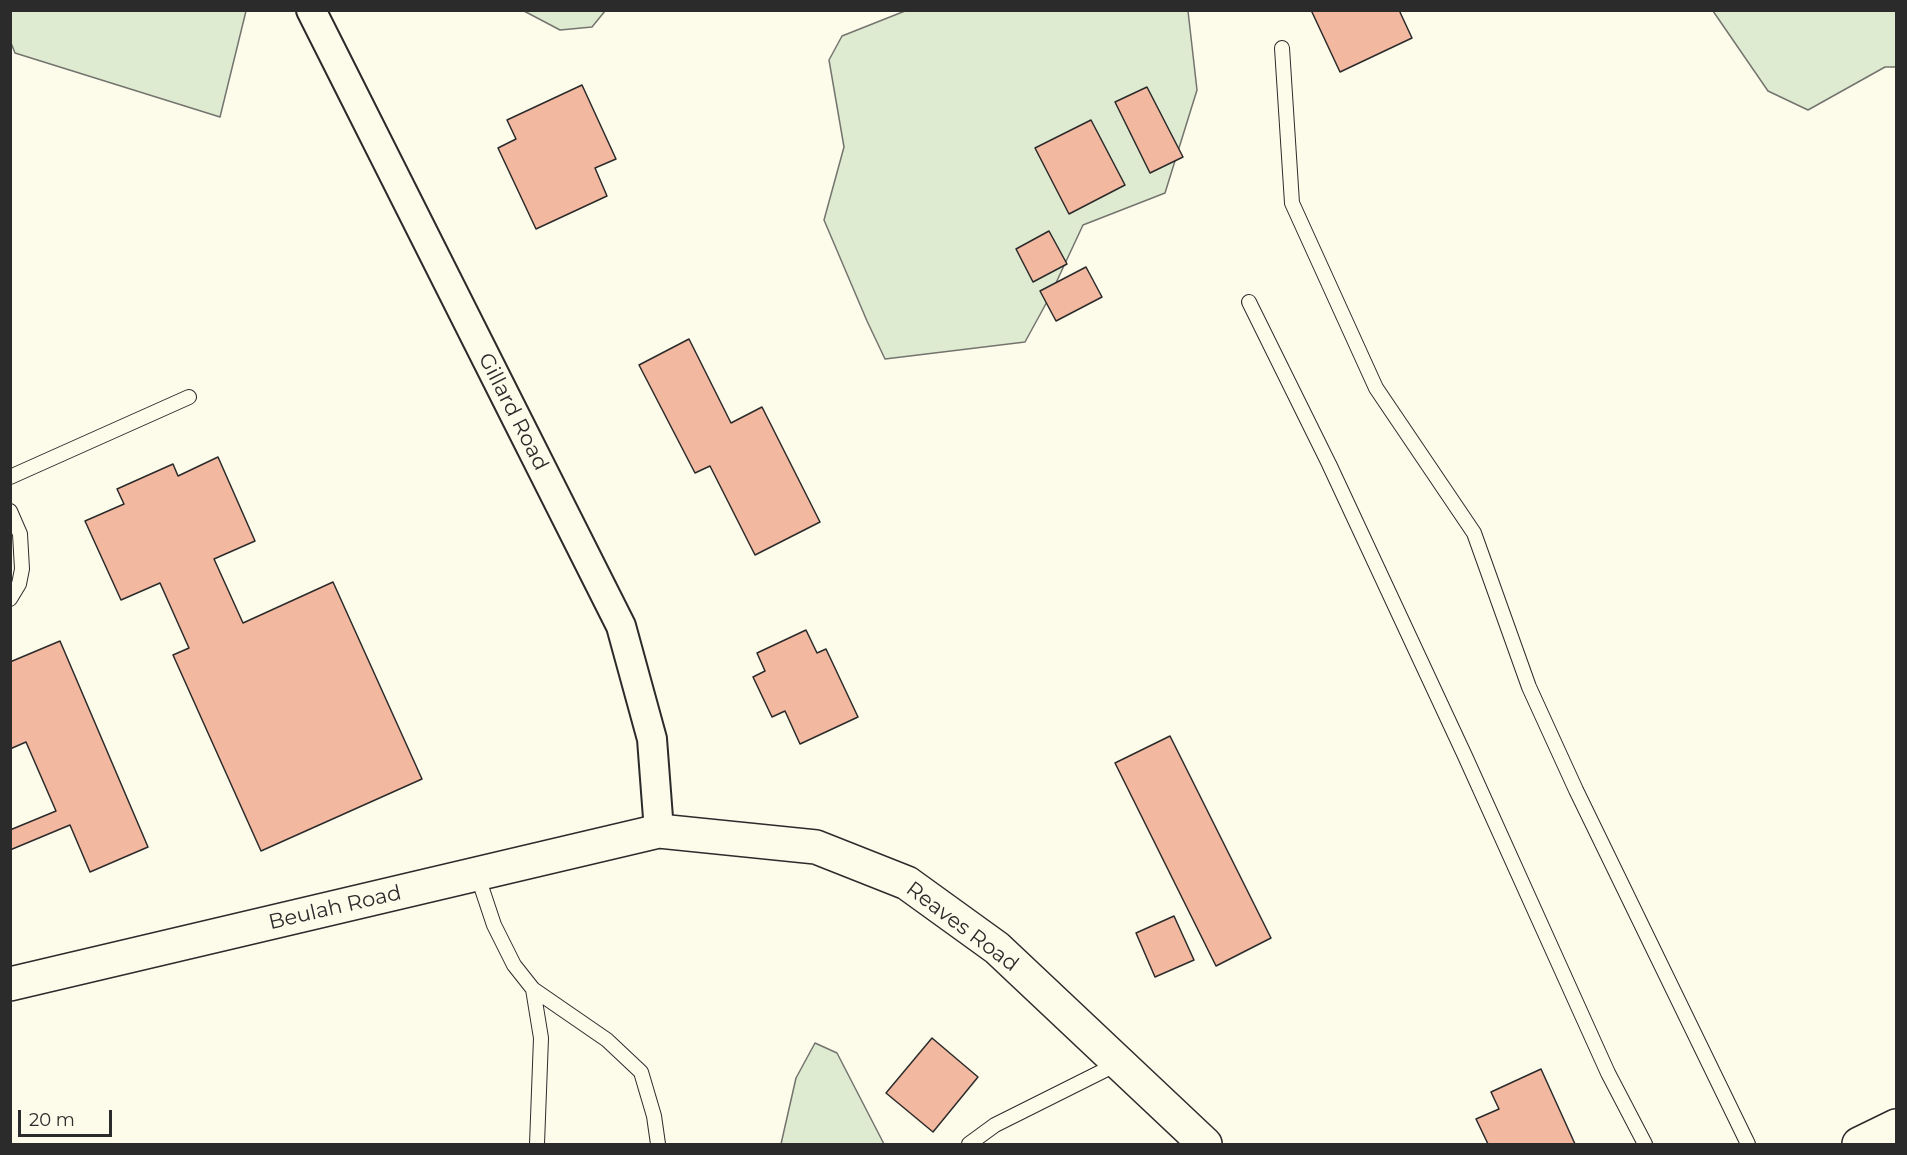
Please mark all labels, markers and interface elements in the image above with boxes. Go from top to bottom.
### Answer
street label: Gillard Road [473,349,553,475]
street label: Reaves Road [901,877,1023,977]
street label: Beulah Road [266,881,404,935]
scale bar [21,1098,116,1136]
text: 20 m [29,1109,75,1131]

